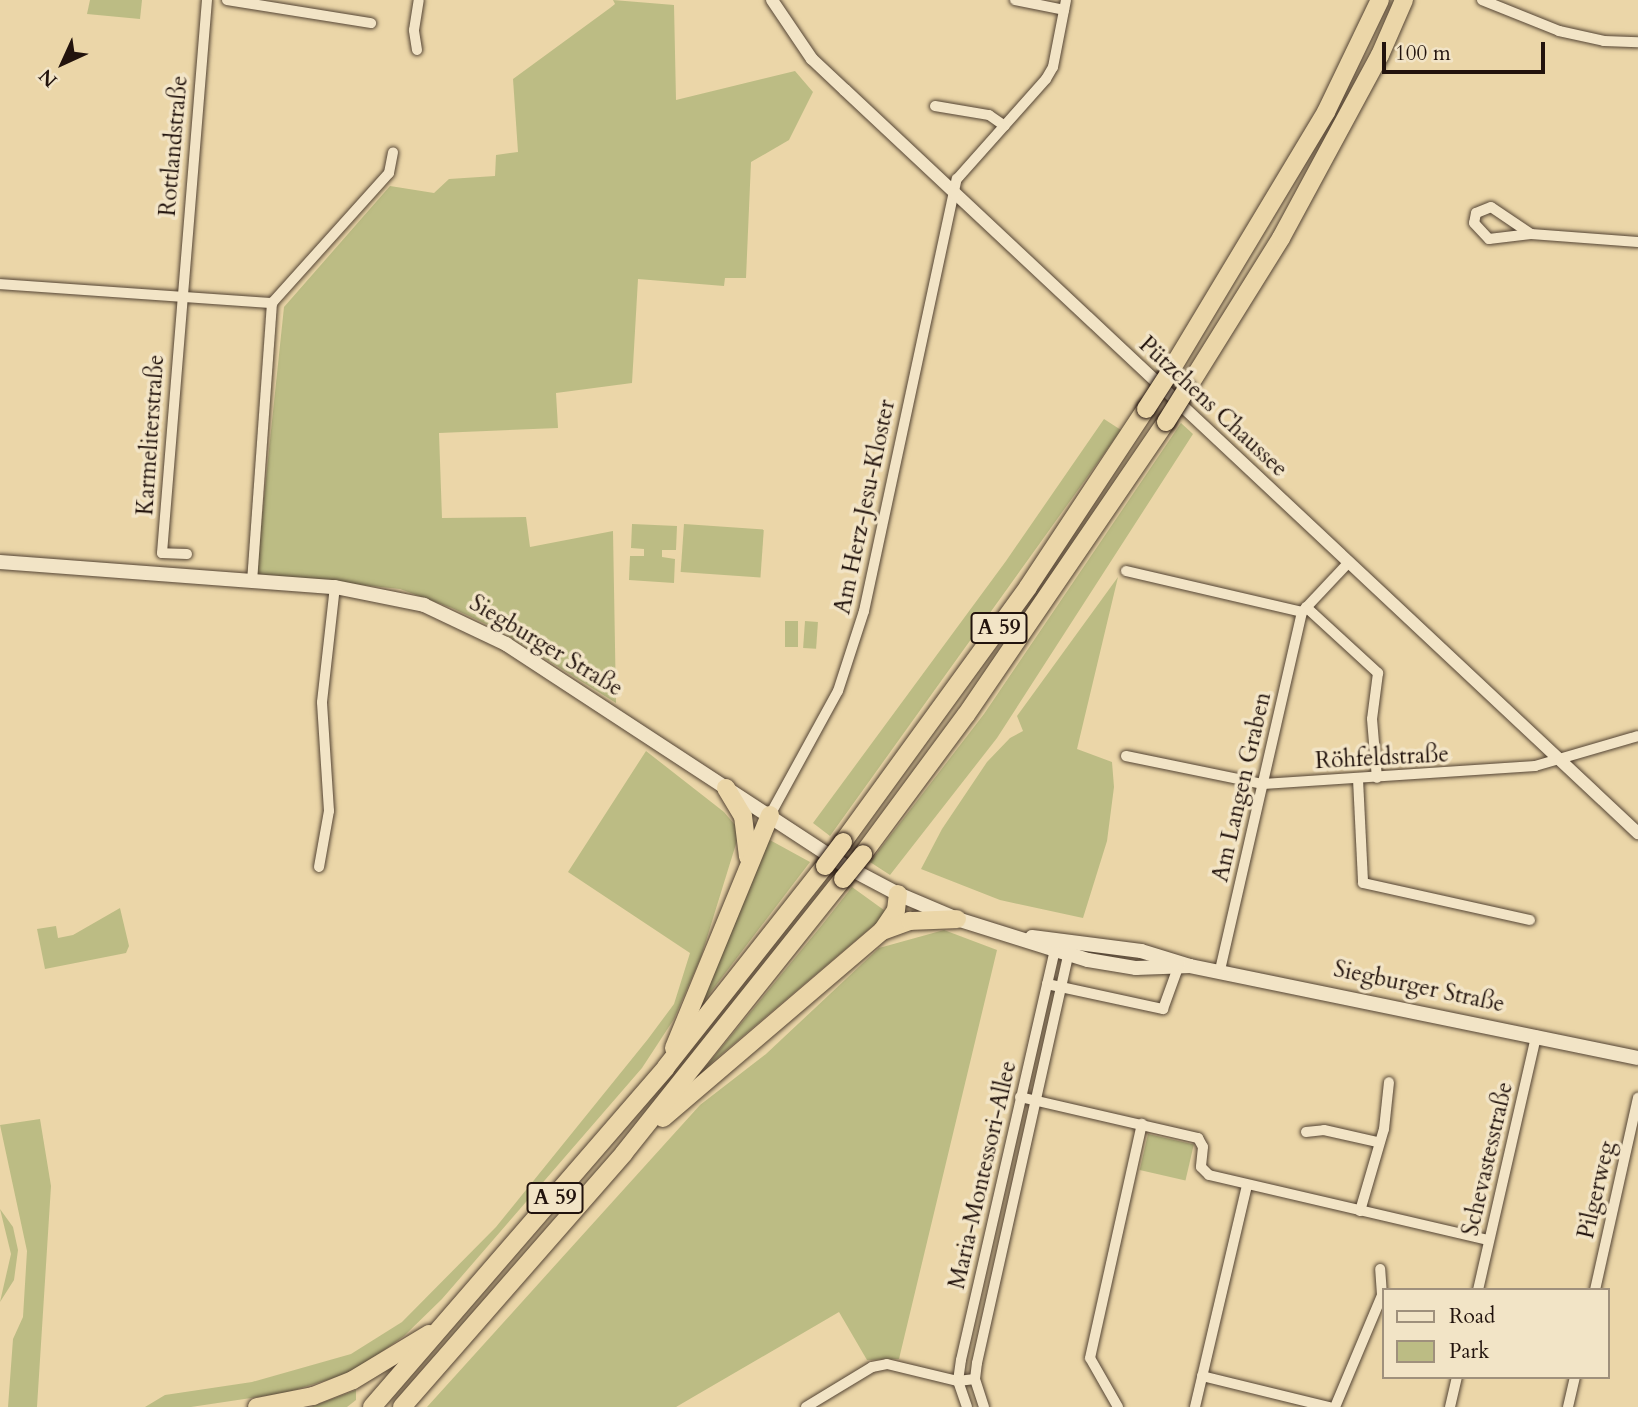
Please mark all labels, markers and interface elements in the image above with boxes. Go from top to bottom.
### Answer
north arrow [28,28,98,98]
scale bar [1386,28,1549,72]
text: 100 m [1395,39,1451,68]
text: N [33,63,63,93]
street label: Rottlandstraße [154,74,194,218]
street label: Pützchens Chaussee [1133,331,1293,483]
street label: Karmeliterstraße [132,354,170,516]
street label: Am Herz-Jesu-Kloster [829,397,901,617]
street label: Siegburger Straße [464,589,628,703]
road number: A 59 [969,610,1029,646]
street label: Am Langen Graben [1207,689,1277,885]
street label: Röhfeldstraße [1314,741,1450,775]
street label: Siegburger Straße [1331,955,1507,1019]
street label: Maria-Montessori-Allee [943,1058,1023,1292]
street label: Schevastesstraße [1457,1079,1519,1239]
street label: Pilgerweg [1572,1138,1622,1242]
road number: A 59 [525,1180,585,1216]
legend [1382,1288,1610,1379]
text: Road [1449,1302,1495,1331]
text: Park [1449,1337,1489,1366]

